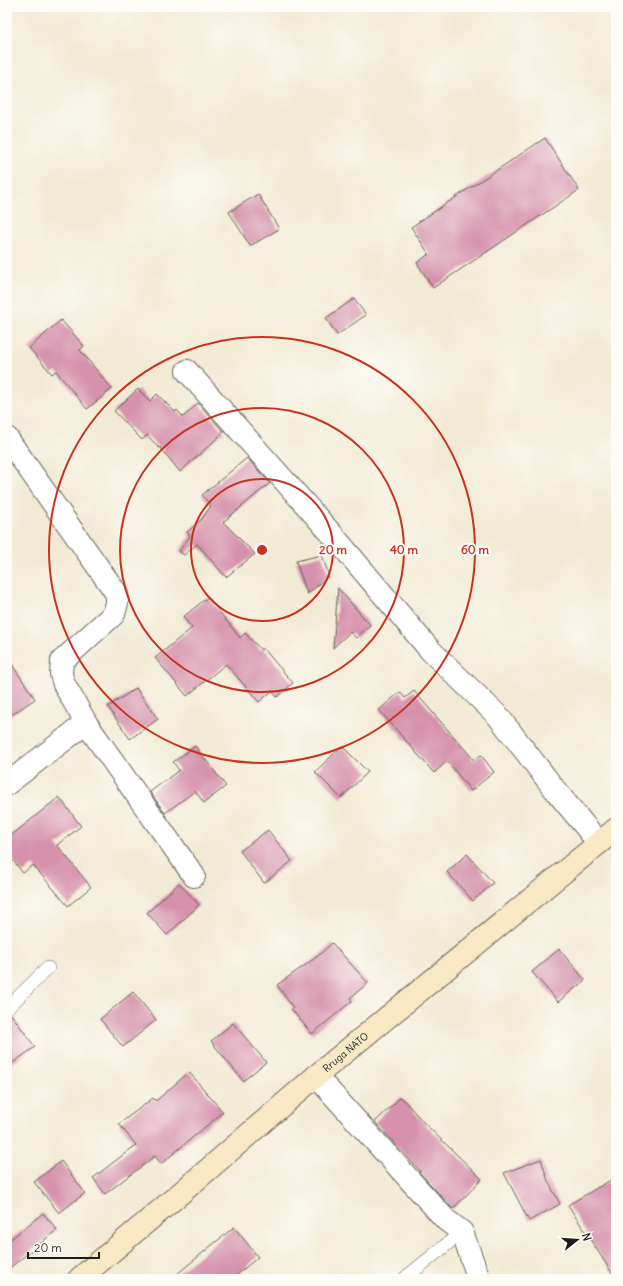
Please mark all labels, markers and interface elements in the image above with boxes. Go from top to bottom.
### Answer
text: 20 m [319,542,347,557]
text: 40 m [390,542,419,557]
text: 60 m [461,542,490,557]
centre of rings [255,543,269,557]
street label: Rruga NATO [320,1029,371,1075]
north arrow [557,1220,597,1260]
text: N [579,1231,594,1243]
scale bar [28,1234,99,1260]
text: 20 m [34,1240,62,1255]

